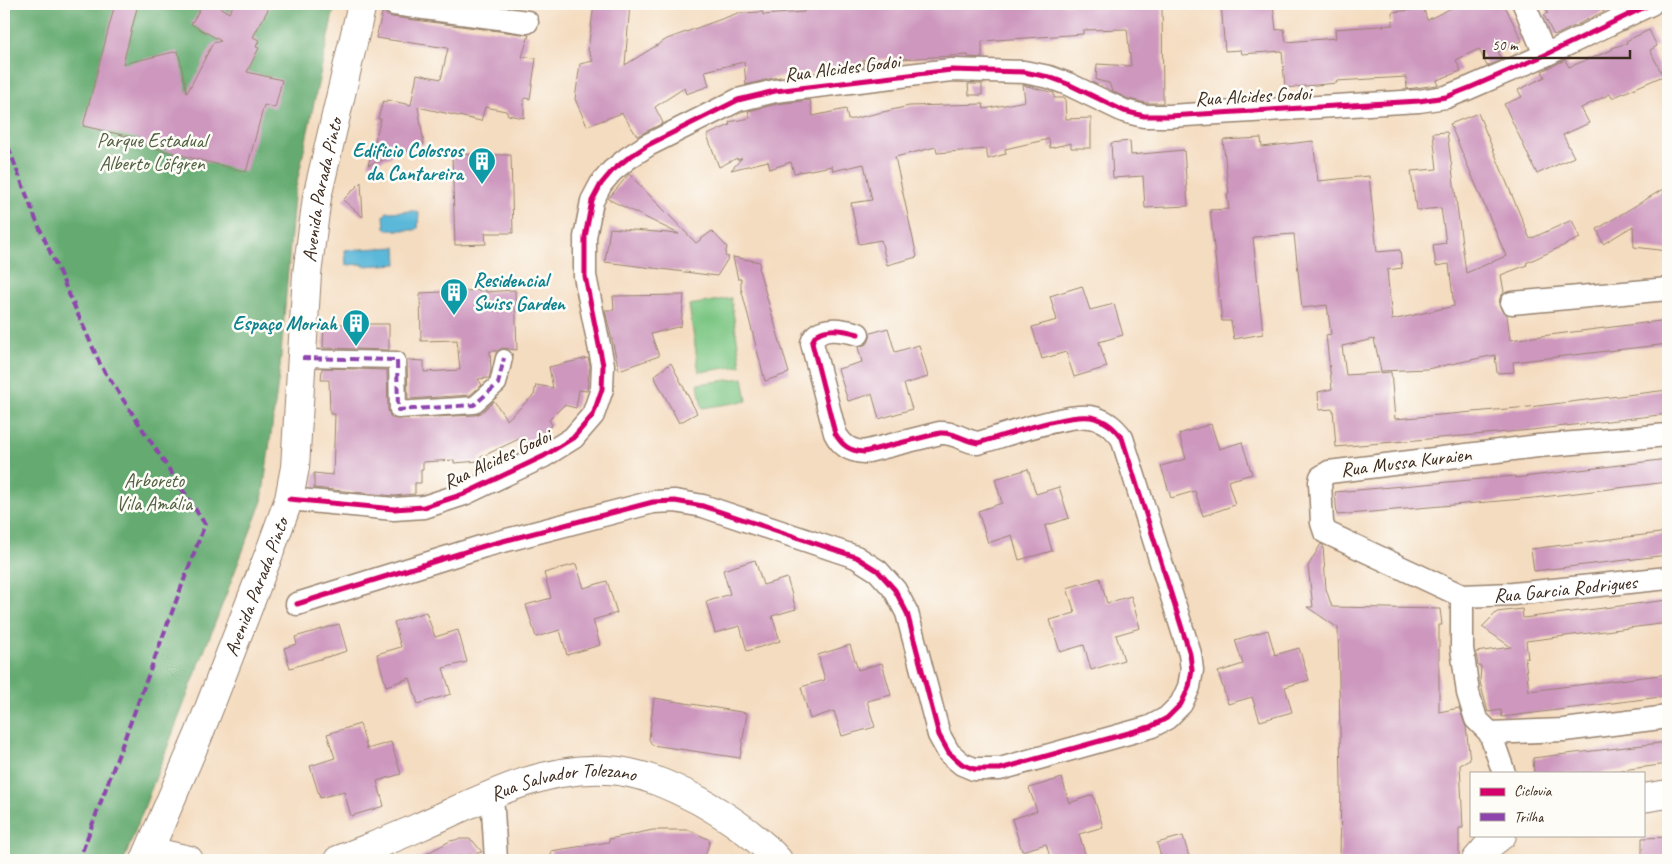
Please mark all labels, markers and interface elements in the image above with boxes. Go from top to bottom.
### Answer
scale bar [1484,28,1631,60]
text: 50 m [1492,36,1519,55]
street label: Rua Alcides Godoi [783,48,903,87]
street label: Rua Alcides Godoi [1194,80,1314,112]
street label: Avenida Parada Pinto [296,114,348,263]
park label: Parque Estadual Alberto Löfgren [97,128,211,176]
place label: Edificio Colossos da Cantareira [352,138,465,186]
building icon: Edificio Colossos da Cantareira [467,146,497,185]
place label: Residencial Swiss Garden [473,268,567,316]
building icon: Residencial Swiss Garden [439,277,469,316]
building icon: Espaço Moriah [341,308,371,347]
place label: Espaço Moriah [233,311,338,336]
street label: Rua Alcides Godoi [439,422,557,495]
street label: Rua Mussa Kuraien [1339,441,1474,482]
park label: Arboreto Vila Amália [116,468,194,516]
street label: Avenida Parada Pinto [218,512,294,659]
street label: Rua Garcia Rodrigues [1493,569,1640,607]
street label: Rua Salvador Tolezano [486,757,640,806]
legend [1470,772,1644,836]
text: Ciclovia [1514,782,1553,801]
text: Trilha [1514,808,1544,827]

